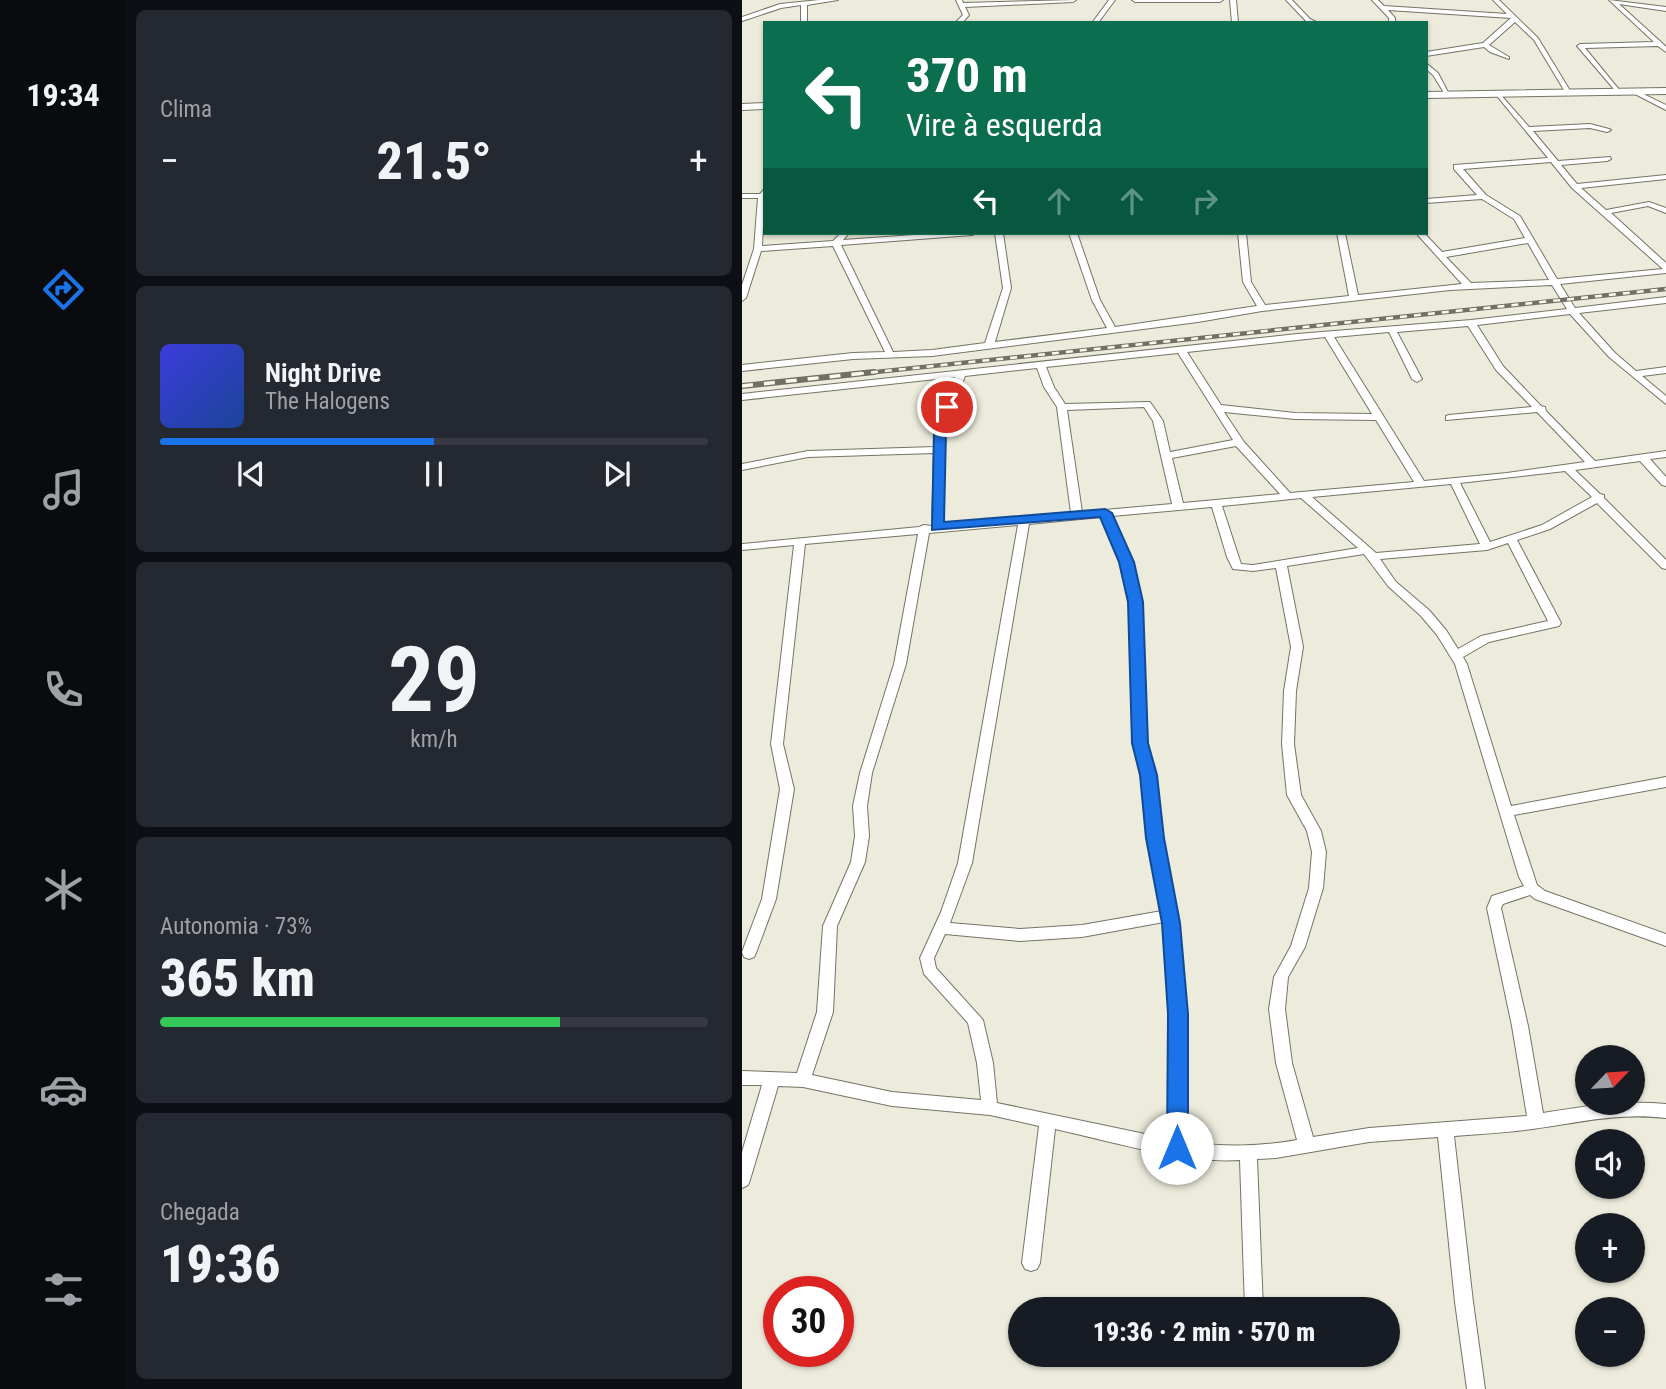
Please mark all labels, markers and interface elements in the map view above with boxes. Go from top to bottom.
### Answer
text: 370 m [906,47,1028,104]
icon: left [791,49,882,140]
text: 19:34 [26,76,100,114]
text: Clima [160,96,212,123]
text: Vire à esquerda [906,106,1102,144]
text: 21.5° [376,131,492,192]
text: − [160,139,179,183]
text: + [689,139,708,183]
icon: left [967,182,1005,220]
icon: ahead [1040,182,1078,220]
icon: ahead [1113,182,1151,220]
icon: right [1186,182,1224,220]
icon: directions [39,265,88,314]
text: Night Drive [265,358,381,388]
pin [917,377,977,437]
text: The Halogens [265,388,390,415]
icon: arrive [928,388,966,426]
icon: previous [232,455,270,493]
icon: pause [415,455,453,493]
icon: next [598,455,636,493]
icon: music [39,465,88,514]
text: 29 [388,627,480,733]
icon: phone [39,665,88,714]
text: km/h [410,726,458,753]
icon: climate [39,865,88,914]
text: Autonomia · 73% [160,913,312,940]
text: 365 km [160,948,315,1009]
north arrow [1575,1045,1645,1115]
map controls [1575,1045,1645,1367]
icon: car [39,1065,88,1114]
position arrow [1140,1111,1214,1185]
button: sound [1575,1129,1645,1199]
text: Chegada [160,1199,240,1226]
button: + [1575,1213,1645,1283]
text: 19:36 [160,1234,280,1295]
icon: filters [39,1265,88,1314]
speed limit sign: 30 [763,1276,854,1367]
button: − [1575,1297,1645,1367]
text: 19:36 · 2 min · 570 m [1093,1317,1315,1347]

